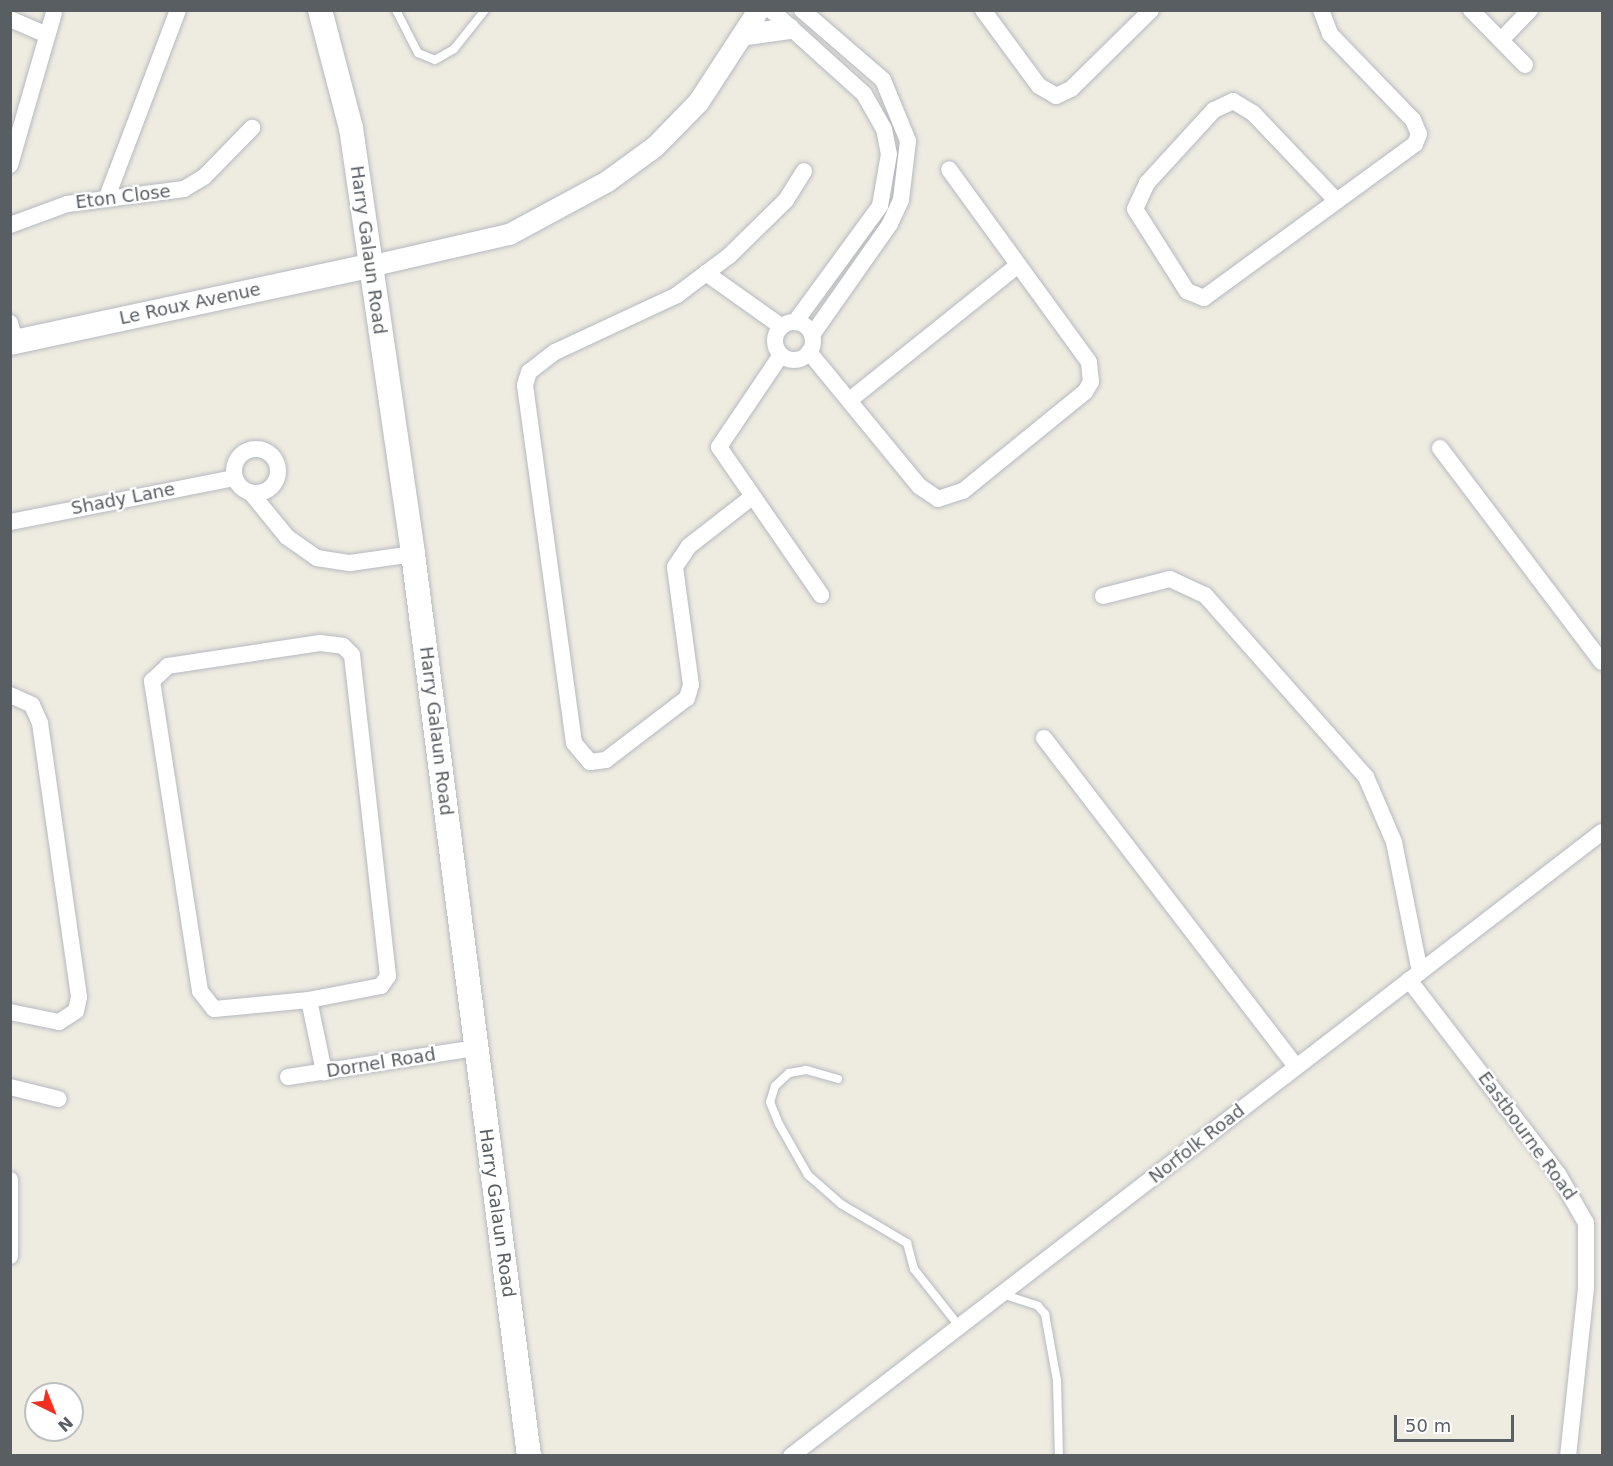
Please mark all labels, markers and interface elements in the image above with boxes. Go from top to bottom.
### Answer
street label: Harry Galaun Road [345,164,391,336]
street label: Eton Close [74,180,172,214]
street label: Le Roux Avenue [117,278,263,330]
street label: Shady Lane [69,478,177,520]
street label: Harry Galaun Road [415,645,457,817]
street label: Dornel Road [325,1044,437,1082]
street label: Eastbourne Road [1473,1068,1581,1204]
street label: Norfolk Road [1145,1100,1249,1188]
street label: Harry Galaun Road [474,1127,520,1299]
north arrow [24,1382,84,1442]
scale bar [1397,1403,1517,1441]
text: N [54,1413,77,1436]
text: 50 m [1405,1415,1451,1436]

